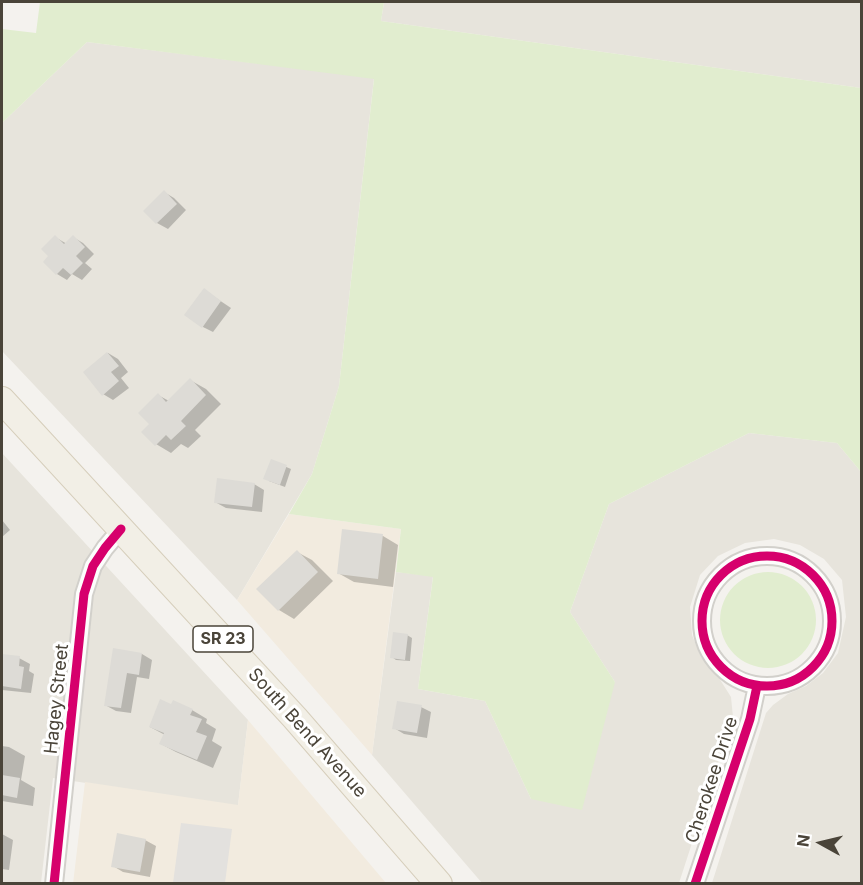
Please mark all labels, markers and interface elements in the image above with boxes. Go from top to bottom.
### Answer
road number: SR 23 [193,626,253,652]
street label: Hagey Street [40,643,74,755]
street label: South Bend Avenue [243,664,371,802]
street label: Cherokee Drive [681,714,743,846]
north arrow [791,813,851,873]
text: N [792,833,814,848]

